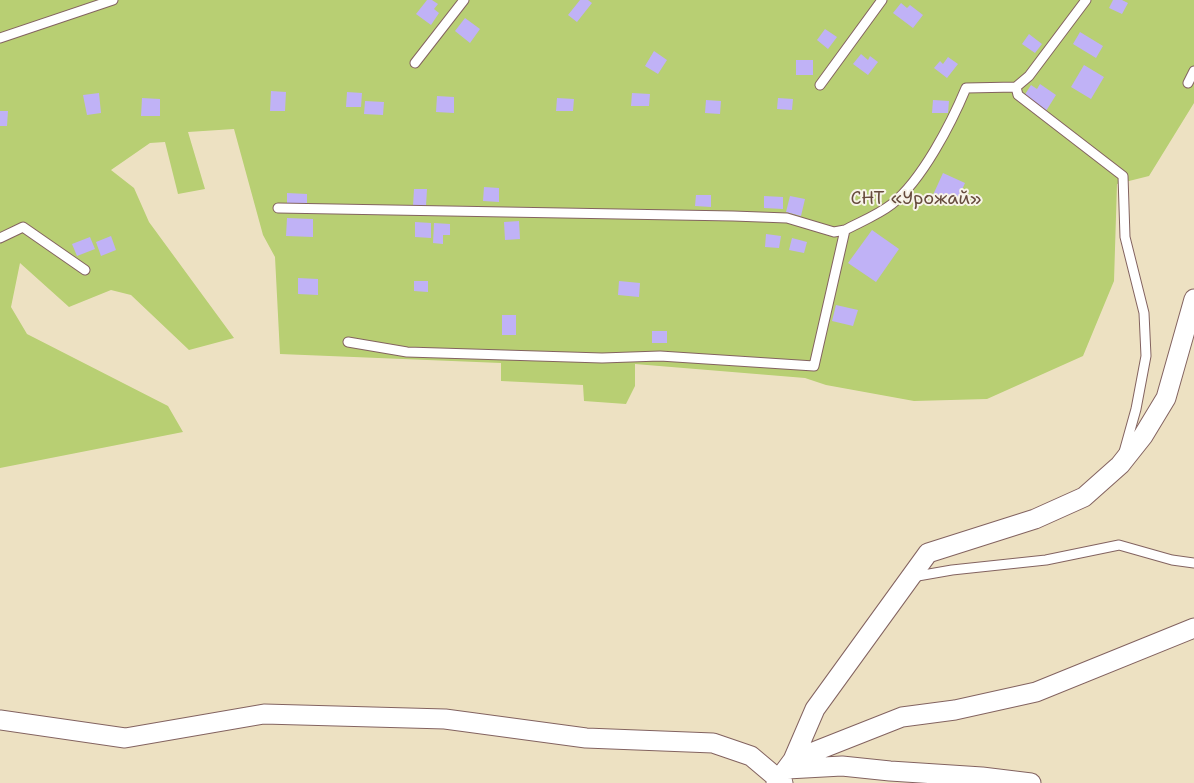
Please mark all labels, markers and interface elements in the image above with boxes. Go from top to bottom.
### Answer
park label: СНТ «Урожай» [850,188,982,210]

